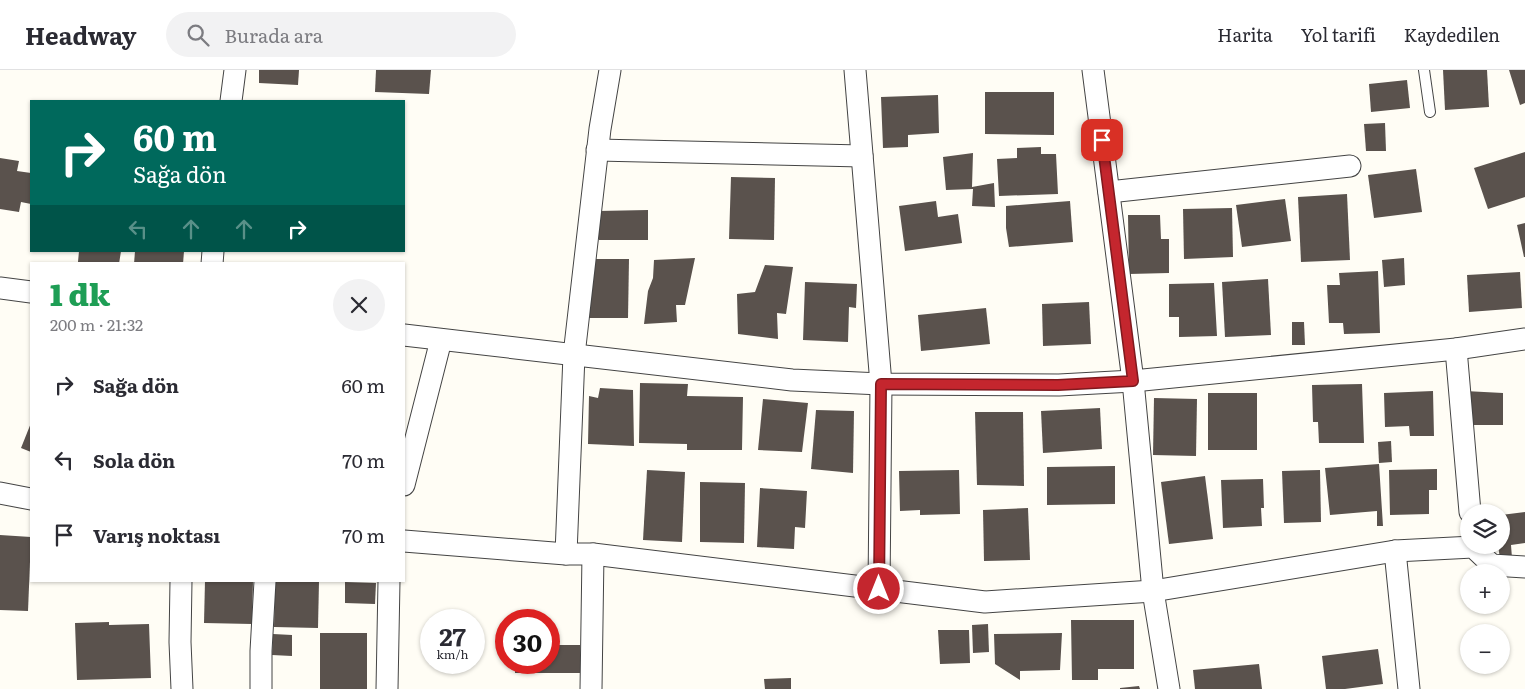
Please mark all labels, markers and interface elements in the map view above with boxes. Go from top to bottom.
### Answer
search box [166,12,516,57]
text: Headway [25,17,136,52]
icon: search [184,21,212,49]
text: Burada ara [224,21,323,49]
text: Harita [1217,21,1273,48]
text: Yol tarifi [1301,21,1376,48]
text: Kaydedilen [1404,21,1500,48]
text: 60 m [133,110,217,162]
pin [1081,119,1123,161]
icon: right [50,120,115,185]
icon: arrive [1088,126,1116,154]
text: Sağa dön [133,157,227,190]
icon: left [124,215,152,243]
icon: ahead [177,215,205,243]
icon: ahead [230,215,258,243]
icon: right [283,215,311,243]
text: 1 dk [50,271,110,315]
button: close [333,279,385,331]
text: 200 m · 21:32 [50,312,143,336]
icon: right [50,371,78,399]
text: Sağa dön [93,371,179,399]
text: 60 m [342,371,385,399]
icon: left [50,446,78,474]
text: Sola dön [93,446,175,474]
text: 70 m [342,446,385,474]
map controls [1460,504,1510,674]
button: layers [1460,504,1510,554]
icon: arrive [50,521,78,549]
text: Varış noktası [93,521,220,549]
text: 70 m [342,521,385,549]
position arrow [852,562,904,614]
button: + [1460,564,1510,614]
speed limit sign: 30 [495,609,560,674]
text: 27 [439,617,466,654]
button: − [1460,624,1510,674]
text: km/h [437,645,468,663]

